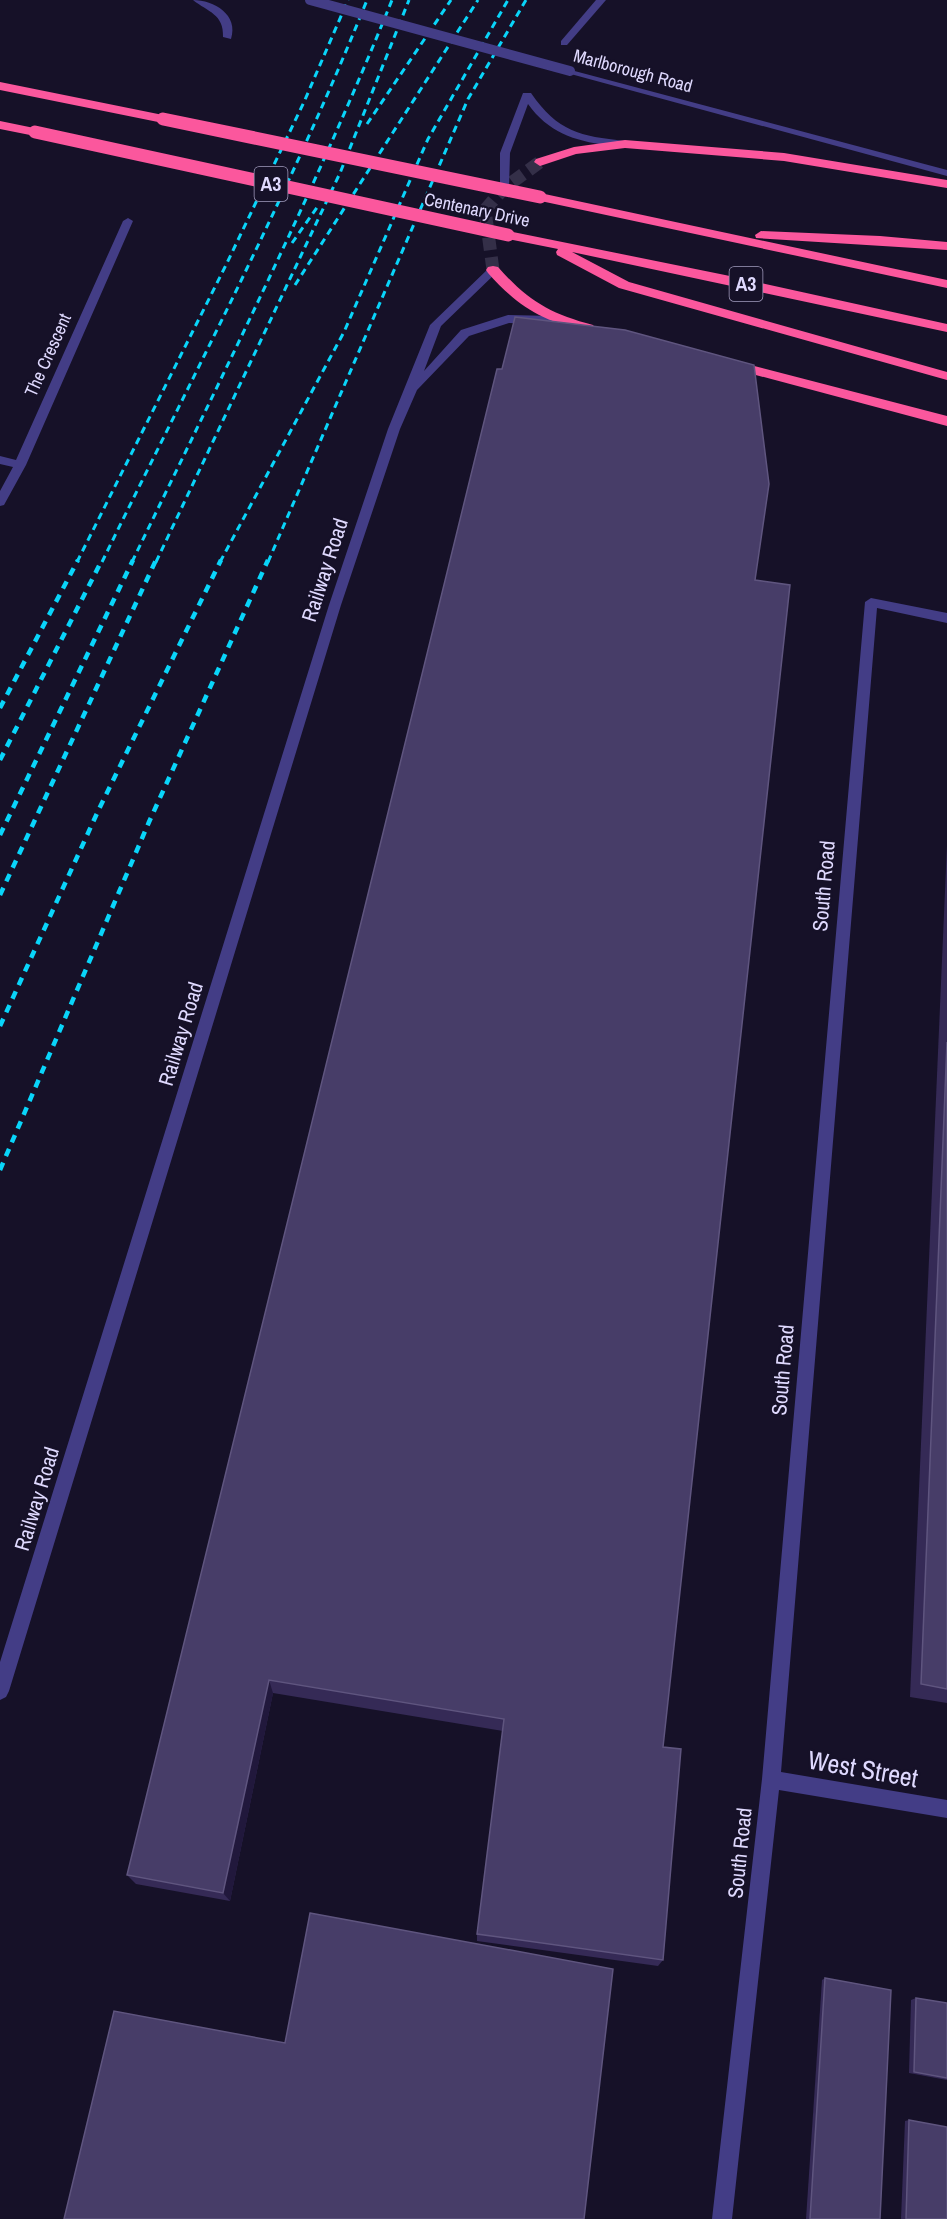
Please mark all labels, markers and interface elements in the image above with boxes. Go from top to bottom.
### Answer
street label: Marlborough Road [571,43,695,98]
road number: A3 [254,167,288,201]
street label: Centenary Drive [422,186,532,233]
road number: A3 [730,267,762,301]
street label: The Crescent [18,309,77,400]
street label: Railway Road [294,514,355,625]
street label: South Road [805,839,842,933]
street label: Railway Road [151,978,210,1089]
street label: South Road [764,1323,801,1417]
street label: Railway Road [7,1443,66,1554]
street label: West Street [805,1742,921,1795]
street label: South Road [720,1806,759,1900]

